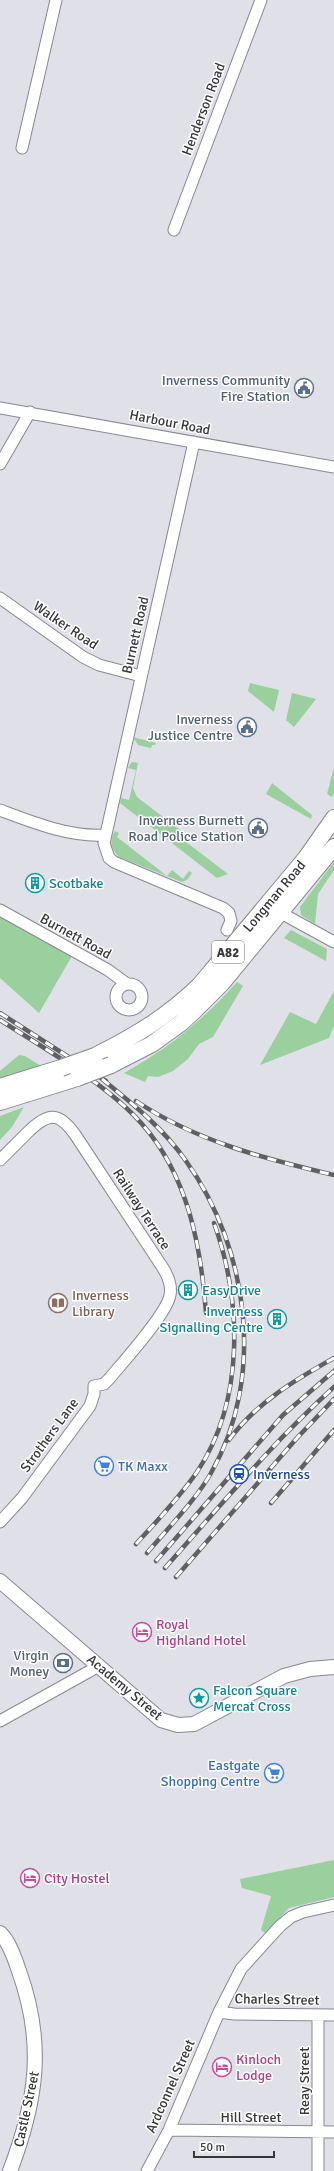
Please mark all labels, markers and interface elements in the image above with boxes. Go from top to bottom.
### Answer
street label: Henderson Road [178,60,229,158]
place label: Inverness Community Fire Station [162,372,290,405]
public building icon: Inverness Community Fire Station [293,377,315,399]
street label: Harbour Road [128,406,212,439]
street label: Burnett Road [118,595,153,675]
street label: Walker Road [30,598,101,653]
place label: Inverness Justice Centre [148,711,233,744]
public building icon: Inverness Justice Centre [236,716,258,738]
place label: Inverness Burnett Road Police Station [128,812,244,845]
public building icon: Inverness Burnett Road Police Station [247,817,269,839]
street label: Longman Road [240,857,309,936]
building icon: Scotbake [24,872,46,894]
place label: Scotbake [49,875,104,892]
street label: Burnett Road [37,910,114,963]
road number: A82 [212,941,244,963]
street label: Railway Terrace [109,1166,174,1253]
building icon: EasyDrive [177,1279,199,1301]
place label: EasyDrive [202,1282,261,1299]
place label: Inverness Library [72,1287,129,1320]
library icon: Inverness Library [47,1292,69,1314]
place label: Inverness Signalling Centre [160,1303,263,1336]
building icon: Inverness Signalling Centre [266,1308,288,1330]
street label: Strothers Lane [17,1395,82,1476]
supermarket icon: TK Maxx [93,1455,115,1477]
place label: TK Maxx [118,1458,168,1475]
station icon: Inverness [228,1463,250,1485]
place label: Inverness [253,1466,310,1483]
place label: Royal Highland Hotel [156,1616,246,1649]
hotel icon: Royal Highland Hotel [131,1621,153,1643]
place label: Virgin Money [9,1647,49,1680]
street label: Academy Street [83,1651,166,1724]
bank icon: Virgin Money [52,1652,74,1674]
place label: Falcon Square Mercat Cross [213,1682,297,1715]
place icon: Falcon Square Mercat Cross [188,1687,210,1709]
place label: Eastgate Shopping Centre [161,1757,260,1790]
supermarket icon: Eastgate Shopping Centre [263,1762,285,1784]
hotel icon: City Hostel [19,1867,41,1889]
place label: City Hostel [44,1870,110,1887]
street label: Charles Street [234,1990,320,2009]
street label: Ardconnel Street [142,2037,199,2136]
street label: Reay Street [296,2047,313,2115]
place label: Kinloch Lodge [236,2051,281,2084]
hotel icon: Kinloch Lodge [211,2056,233,2078]
street label: Castle Street [10,2070,43,2149]
street label: Hill Street [221,2109,282,2126]
scale bar [194,2133,274,2159]
text: 50 m [200,2140,225,2155]

